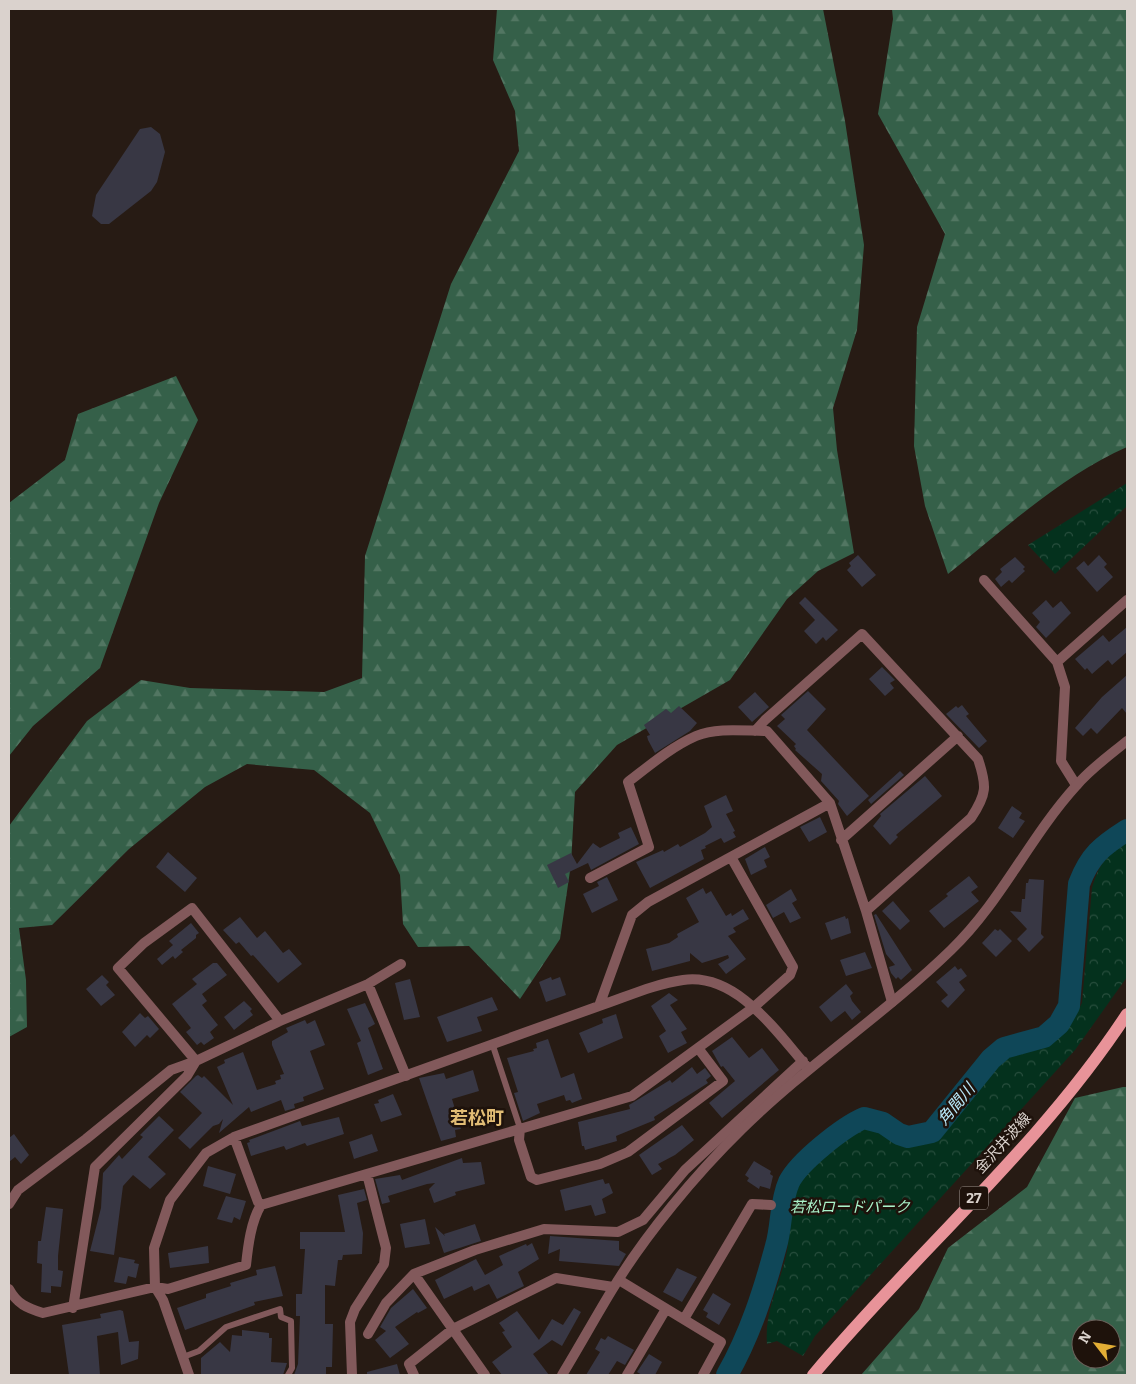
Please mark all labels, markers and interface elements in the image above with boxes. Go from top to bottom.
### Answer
water label: 角間川 [933,1078,980,1128]
district label: 若松町 [450,1107,504,1129]
street label: 金沢井波線 [971,1109,1035,1177]
road number: 27 [960,1186,988,1210]
park label: 若松ロードパーク [790,1198,911,1216]
north arrow [1071,1319,1121,1369]
text: N [1075,1328,1095,1347]

